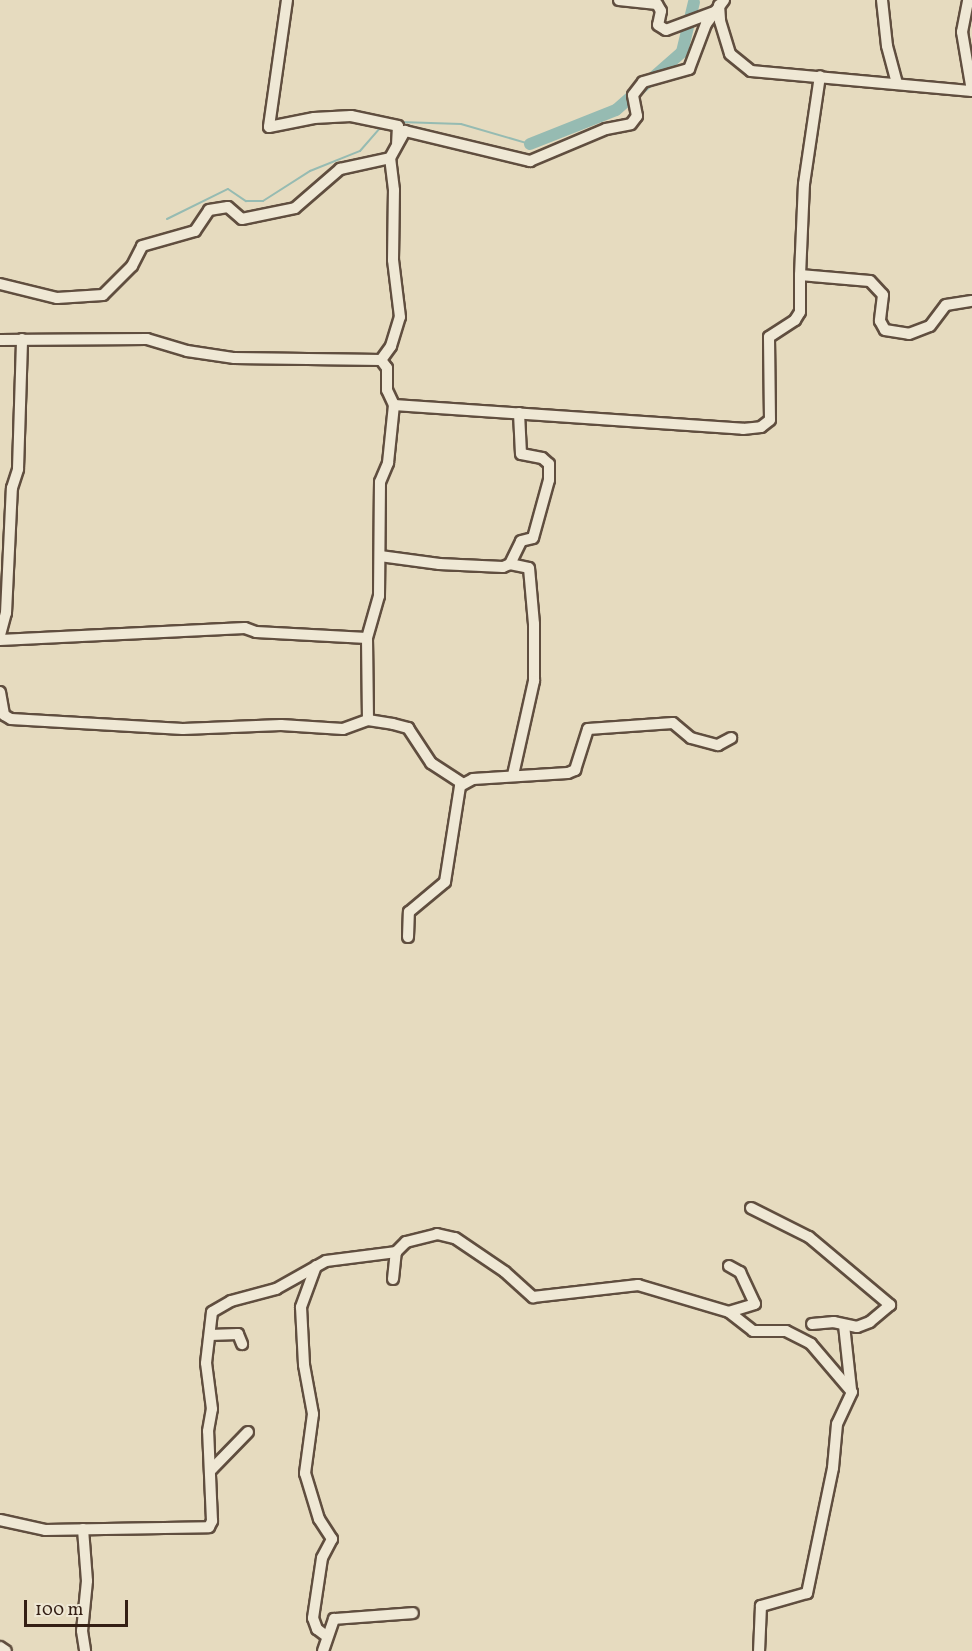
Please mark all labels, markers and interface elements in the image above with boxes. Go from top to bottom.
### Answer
scale bar [27,1588,130,1626]
text: 100 m [35,1598,84,1623]

